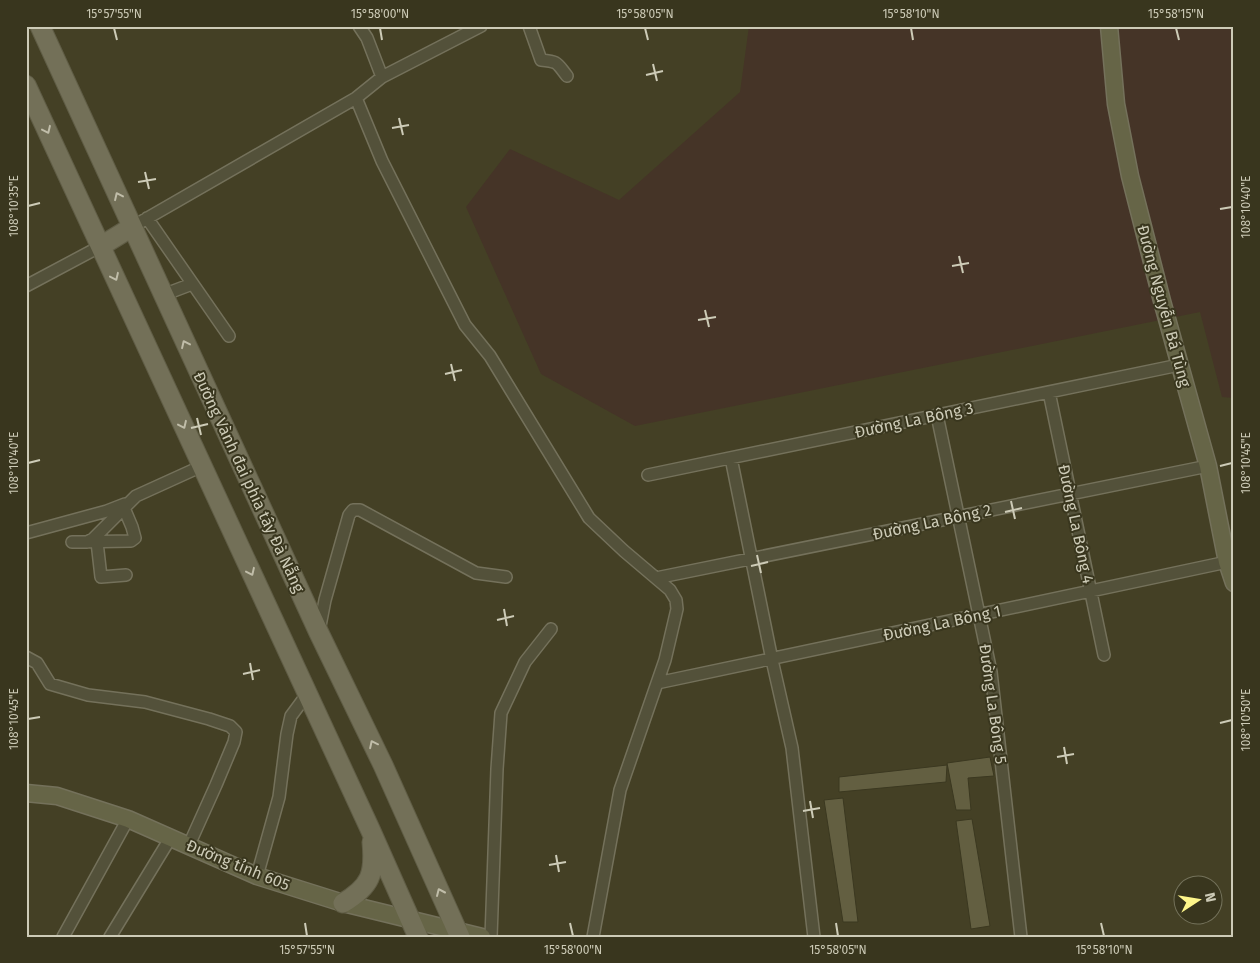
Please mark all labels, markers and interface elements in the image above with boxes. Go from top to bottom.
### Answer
text: 15°57'55"N [86,7,142,21]
text: 15°58'00"N [351,7,409,21]
text: 15°58'05"N [616,7,674,21]
text: 15°58'10"N [882,7,940,21]
text: 15°58'15"N [1148,7,1204,21]
one-way arrow [41,124,51,133]
text: 108°10'35"E [7,175,21,237]
text: 108°10'40"E [1239,176,1253,238]
one-way arrow [114,192,124,201]
street label: Đường Nguyễn Bá Tùng [1133,223,1195,390]
one-way arrow [109,272,120,281]
one-way arrow [181,340,191,349]
street label: Đường Vành đai phía tây Đà Nẵng [189,369,309,596]
street label: Đường La Bông 3 [853,398,975,442]
one-way arrow [176,420,187,429]
text: 108°10'40"E [7,432,21,494]
text: 108°10'45"E [1239,432,1253,494]
street label: Đường La Bông 4 [1054,463,1098,586]
street label: Đường La Bông 2 [871,500,993,544]
one-way arrow [245,567,256,576]
street label: Đường La Bông 1 [881,601,1003,645]
street label: Đường La Bông 5 [975,643,1011,765]
text: 108°10'45"E [7,688,21,750]
text: 108°10'50"E [1239,689,1253,751]
one-way arrow [369,740,379,749]
street label: Đường tỉnh 605 [183,836,293,894]
north arrow [1172,876,1222,926]
one-way arrow [436,888,447,897]
text: N [1201,891,1220,904]
text: 15°57'55"N [279,943,335,957]
text: 15°58'00"N [544,943,602,957]
text: 15°58'05"N [809,943,867,957]
text: 15°58'10"N [1075,943,1133,957]

